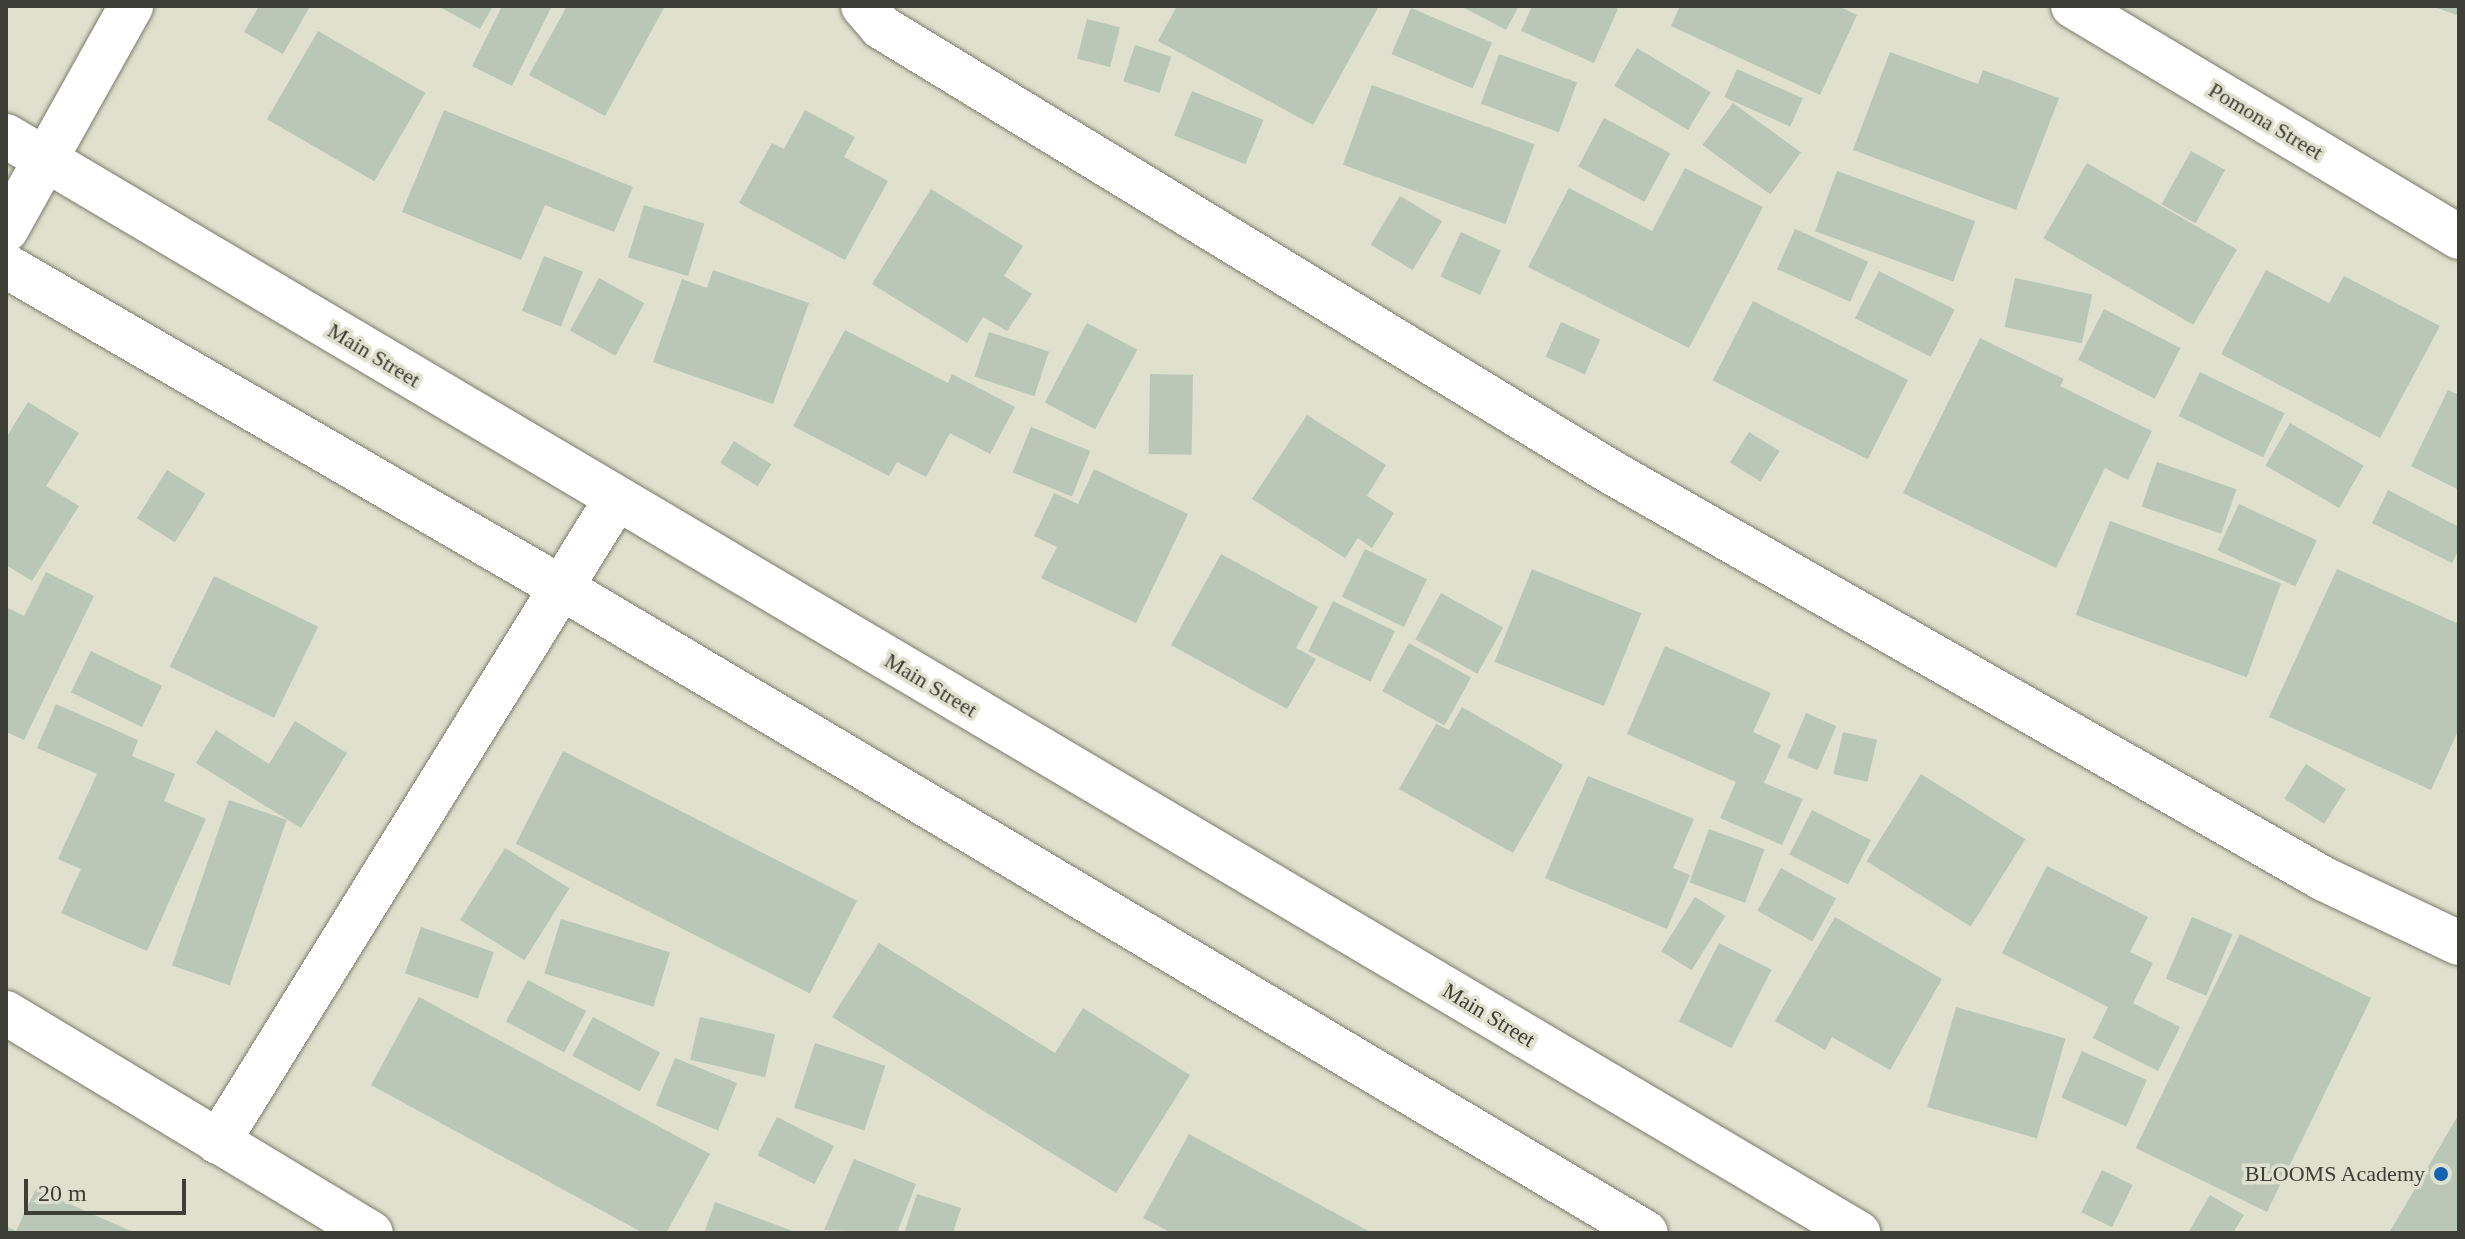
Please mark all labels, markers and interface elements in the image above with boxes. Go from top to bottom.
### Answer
street label: Pomona Street [2204,76,2328,166]
street label: Main Street [323,317,425,393]
street label: Main Street [880,647,982,723]
street label: Main Street [1438,977,1540,1053]
place label: BLOOMS Academy [2244,1161,2425,1187]
scale bar [28,1163,190,1213]
marker: BLOOMS Academy [2432,1165,2450,1183]
text: 20 m [38,1180,87,1206]

